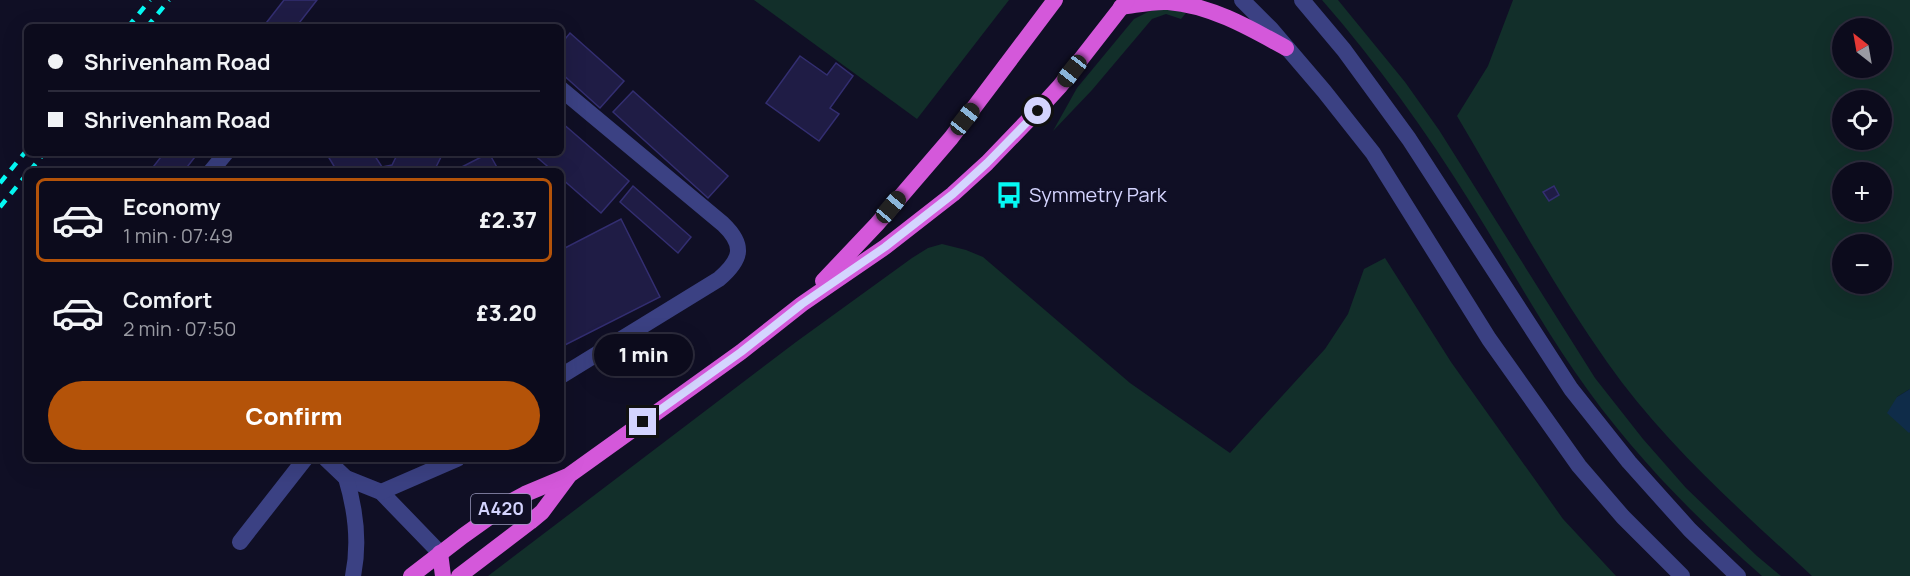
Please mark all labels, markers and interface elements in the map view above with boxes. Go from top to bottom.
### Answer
north arrow [1832,18,1892,78]
map controls [1832,18,1892,294]
text: Shrivenham Road [84,47,271,77]
car [1054,51,1090,91]
button: locate [1832,90,1892,150]
route start [1024,97,1051,124]
car [947,99,983,139]
text: Shrivenham Road [84,105,271,135]
button: + [1832,162,1892,222]
bus stop icon: Symmetry Park [994,180,1024,210]
place label: Symmetry Park [1029,181,1168,208]
car [873,187,909,227]
text: Economy [123,192,221,222]
icon: car [51,193,105,247]
text: £2.37 [479,205,537,235]
text: 1 min · 07:49 [123,222,233,249]
button: − [1832,234,1892,294]
text: Comfort [123,285,212,315]
icon: car [51,286,105,340]
text: £3.20 [476,298,537,328]
text: 2 min · 07:50 [123,315,236,342]
callout: 1 min [594,335,692,377]
text: 1 min [618,341,669,368]
button: Confirm [48,381,540,450]
route end [629,408,656,435]
road number: A420 [471,494,531,524]

